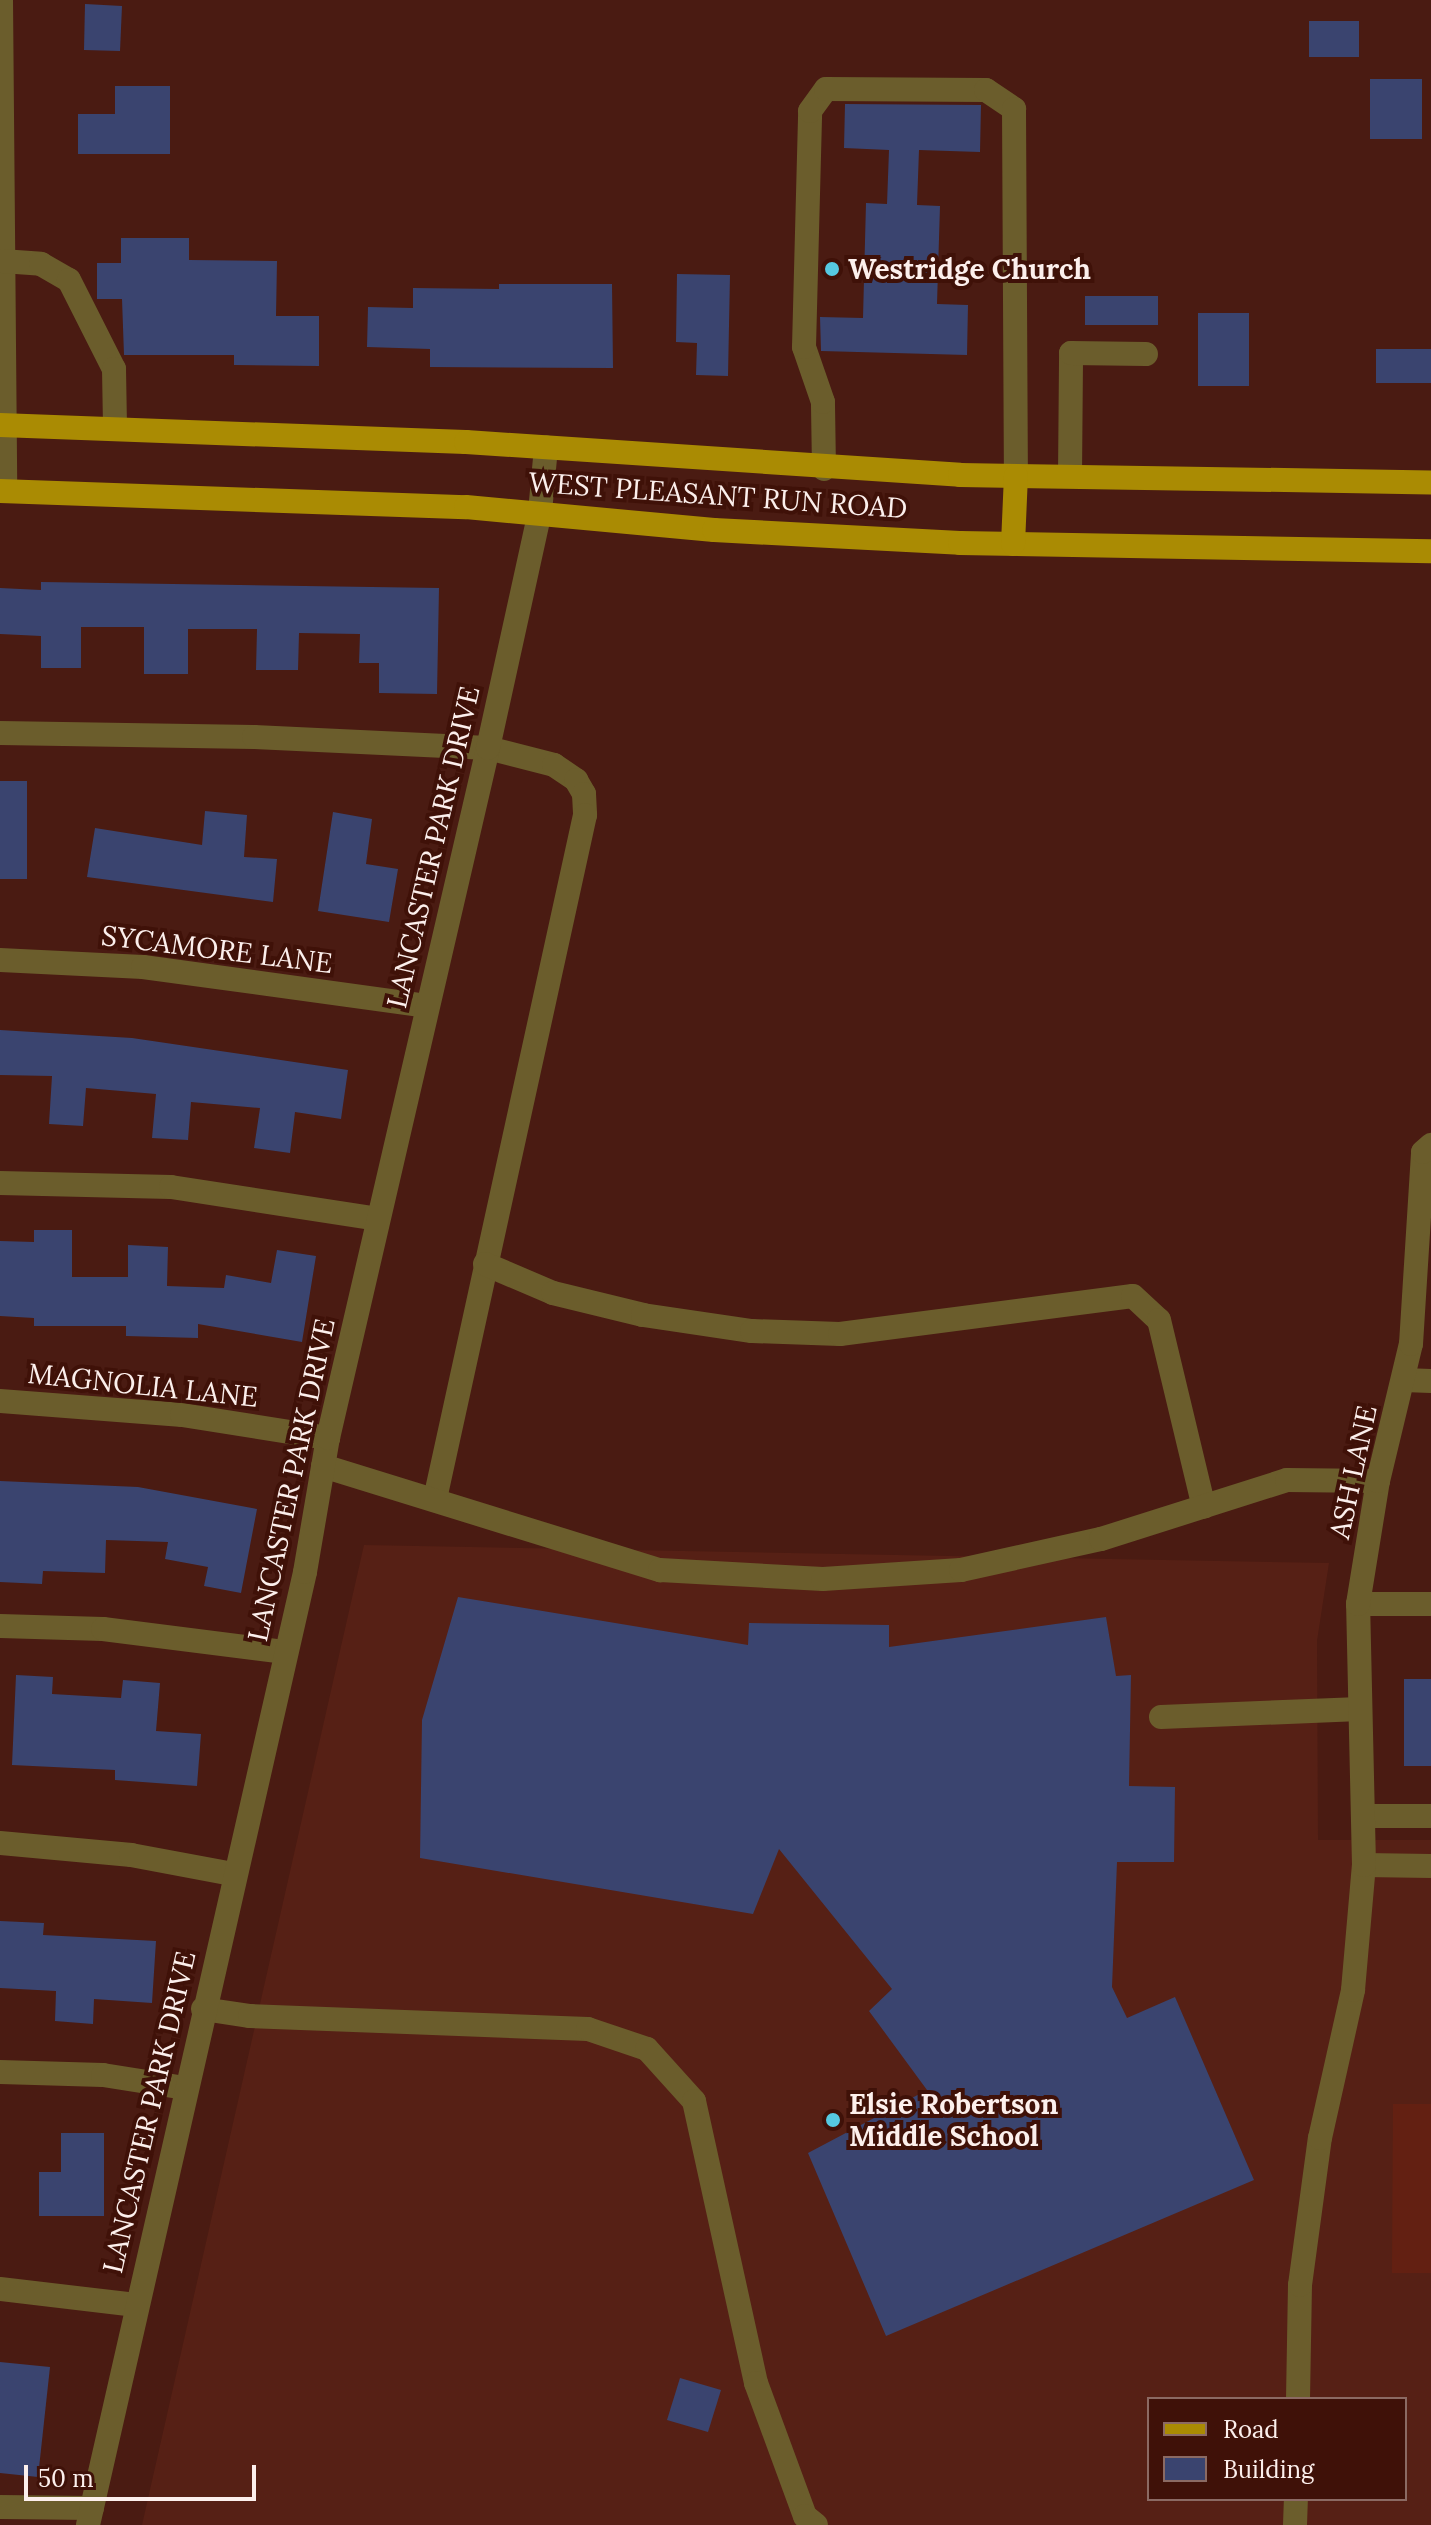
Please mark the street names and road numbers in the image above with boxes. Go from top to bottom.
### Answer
street label: WEST PLEASANT RUN ROAD [528,465,908,525]
street label: LANCASTER PARK DRIVE [380,683,486,1011]
street label: SYCAMORE LANE [99,918,335,980]
street label: LANCASTER PARK DRIVE [240,1315,342,1645]
street label: MAGNOLIA LANE [26,1356,260,1414]
street label: ASH LANE [1322,1402,1384,1542]
street label: LANCASTER PARK DRIVE [96,1948,202,2276]

